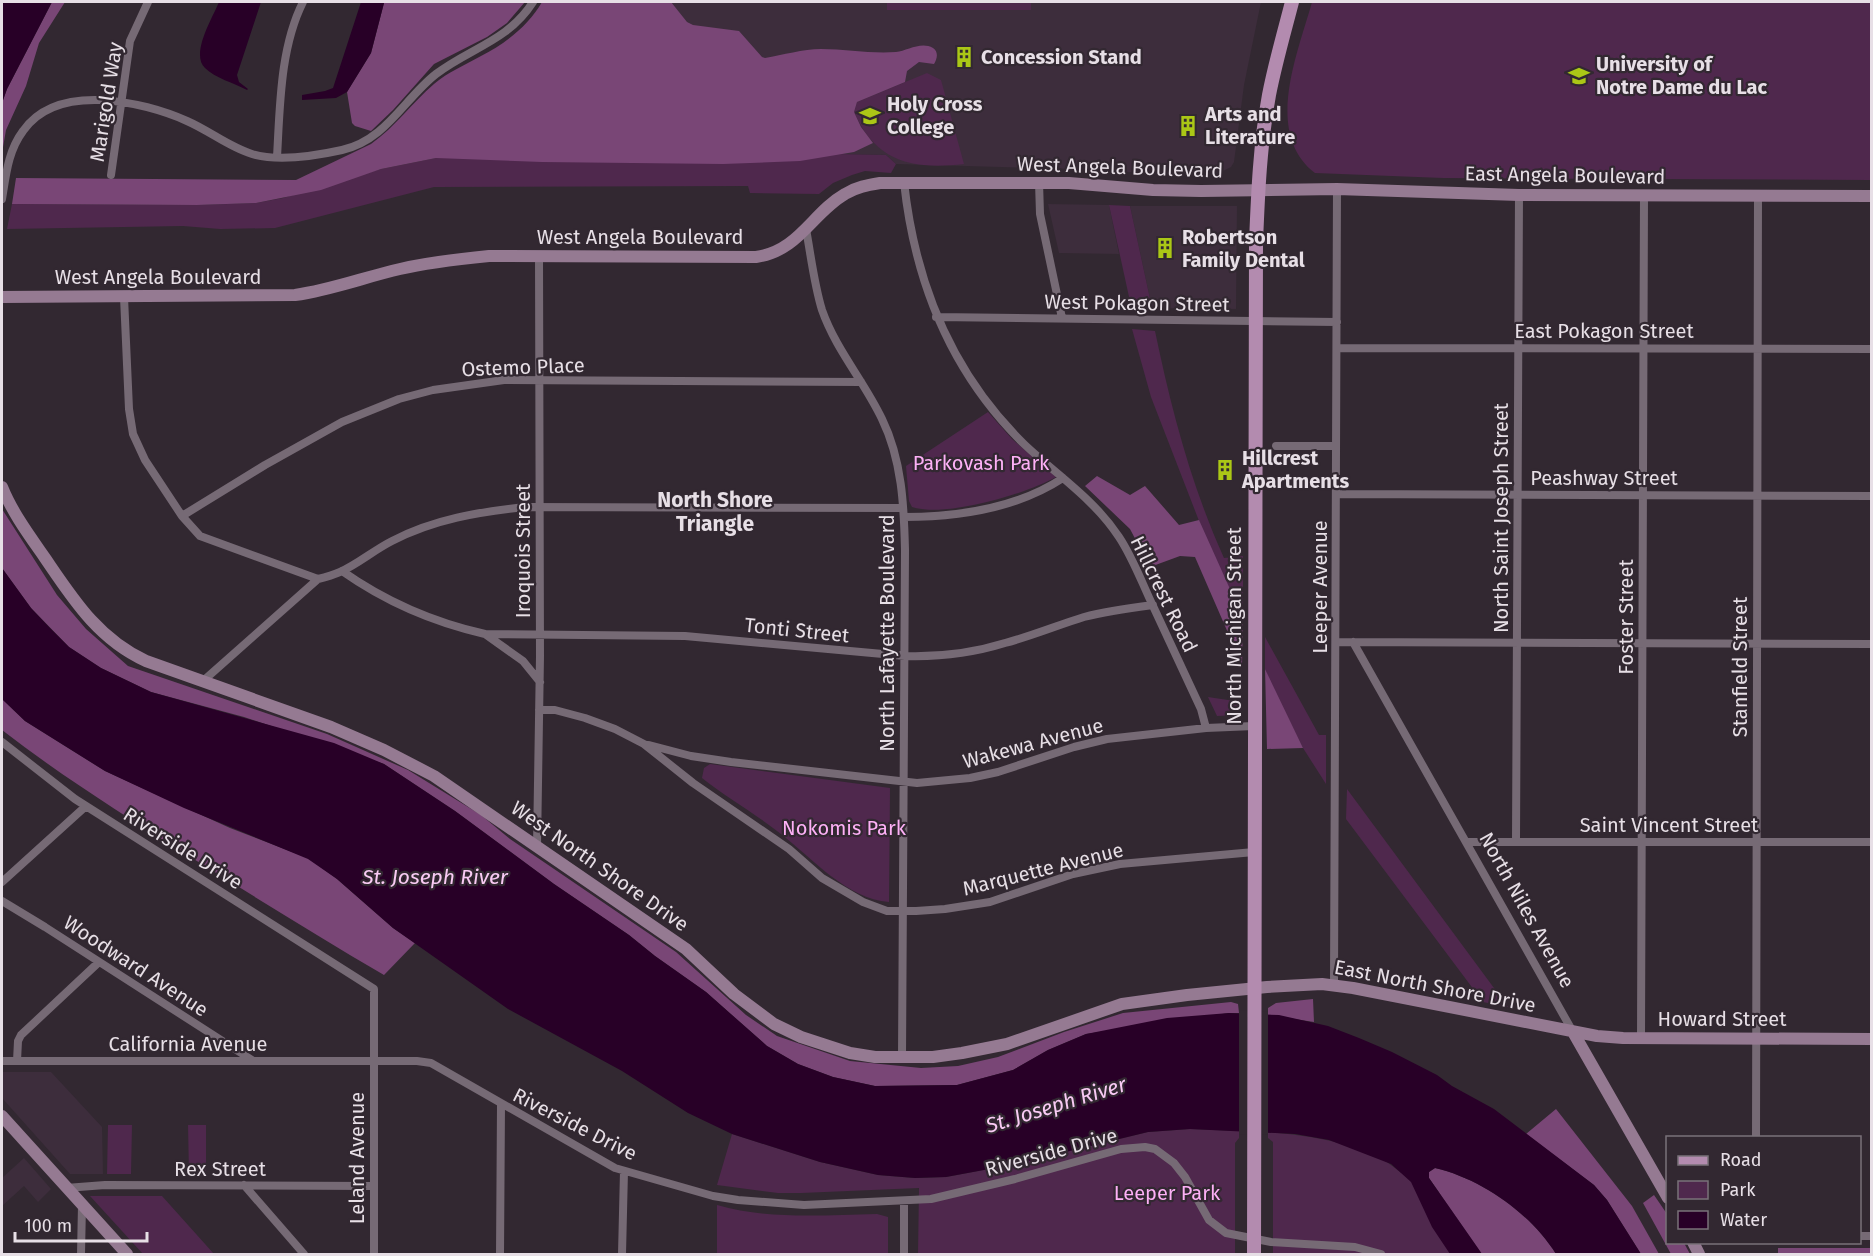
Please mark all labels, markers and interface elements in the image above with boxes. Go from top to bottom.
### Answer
street label: Marigold Way [85,40,127,164]
building icon: Concession Stand [952,45,976,69]
place label: Concession Stand [981,45,1142,69]
place label: University of Notre Dame du Lac [1596,52,1768,99]
school or university icon: University of Notre Dame du Lac [1567,64,1591,88]
place label: Holy Cross College [887,92,983,139]
place label: Arts and Literature [1204,102,1295,149]
school or university icon: Holy Cross College [858,104,882,128]
building icon: Arts and Literature [1176,114,1200,138]
street label: West Angela Boulevard [1016,151,1224,183]
street label: East Angela Boulevard [1464,161,1666,189]
street label: West Angela Boulevard [537,225,743,249]
place label: Robertson Family Dental [1182,225,1305,272]
building icon: Robertson Family Dental [1153,236,1177,260]
street label: West Angela Boulevard [55,265,261,289]
street label: West Pokagon Street [1044,289,1231,317]
street label: East Pokagon Street [1514,319,1694,343]
street label: Ostemo Place [461,353,585,381]
street label: North Saint Joseph Street [1489,402,1513,633]
place label: Hillcrest Apartments [1241,446,1349,493]
park label: Parkovash Park [913,451,1050,475]
building icon: Hillcrest Apartments [1213,458,1237,482]
street label: Peashway Street [1530,466,1679,490]
street label: Iroquois Street [511,483,535,618]
district label: North Shore Triangle [657,487,773,537]
street label: North Lafayette Boulevard [875,514,899,752]
street label: Leeper Avenue [1308,520,1332,654]
street label: North Michigan Street [1222,526,1246,725]
street label: Hillcrest Road [1126,532,1202,656]
street label: Foster Street [1614,559,1638,675]
street label: Stanfield Street [1728,596,1752,737]
street label: Tonti Street [744,613,851,648]
street label: Wakewa Avenue [960,713,1106,773]
street label: West North Shore Drive [507,796,693,936]
street label: Riverside Drive [119,802,247,894]
street label: Saint Vincent Street [1580,813,1759,837]
park label: Nokomis Park [782,816,907,840]
street label: North Niles Avenue [1474,828,1580,992]
street label: Marquette Avenue [960,837,1126,901]
water label: St. Joseph River [361,864,509,890]
street label: Woodward Avenue [59,910,213,1022]
street label: East North Shore Drive [1332,955,1538,1017]
street label: Howard Street [1658,1007,1787,1031]
street label: California Avenue [109,1032,268,1056]
water label: St. Joseph River [982,1071,1130,1139]
street label: Riverside Drive [509,1082,641,1166]
street label: Leland Avenue [345,1092,369,1224]
street label: Riverside Drive [982,1123,1120,1181]
legend [1666,1136,1861,1244]
text: Road [1720,1149,1762,1171]
street label: Rex Street [174,1157,267,1181]
text: Park [1720,1179,1756,1201]
park label: Leeper Park [1114,1181,1221,1205]
scale bar [15,1205,147,1243]
text: Water [1720,1209,1767,1231]
text: 100 m [24,1215,72,1237]

